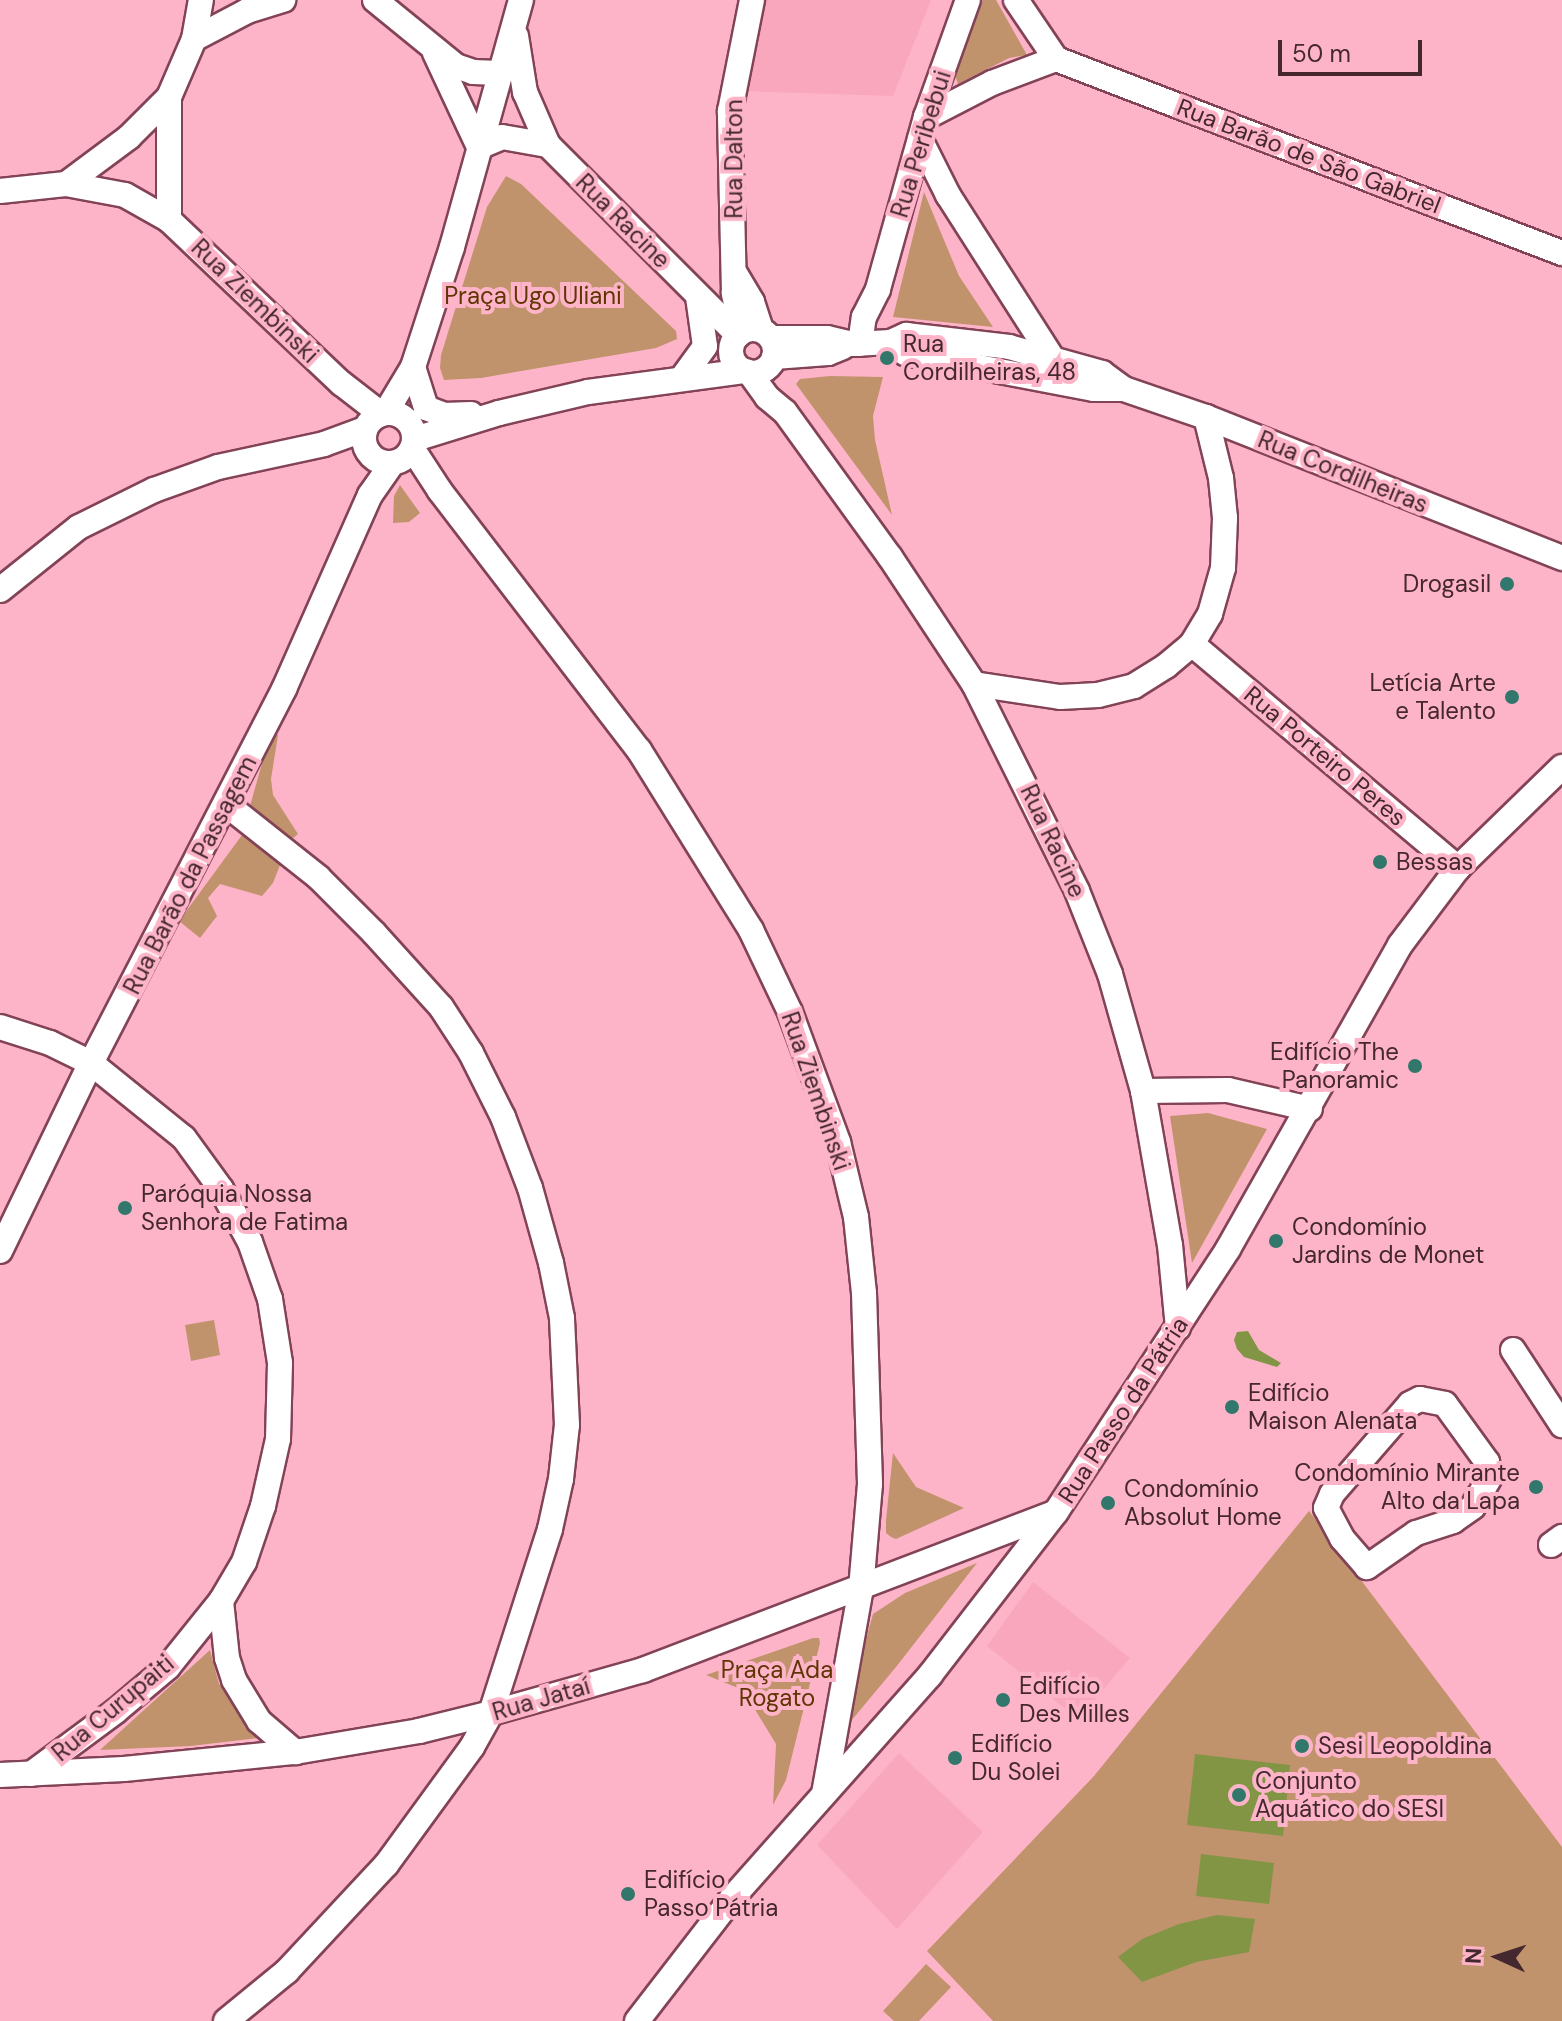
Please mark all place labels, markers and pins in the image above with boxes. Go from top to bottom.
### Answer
place label: Rua Cordilheiras, 48 [903,330,1076,386]
marker: Rua Cordilheiras, 48 [878,349,896,367]
place label: Drogasil [1403,570,1491,598]
marker: Drogasil [1498,575,1516,593]
place label: Letícia Arte e Talento [1369,669,1496,725]
marker: Letícia Arte e Talento [1503,688,1521,706]
place label: Bessas [1396,848,1473,876]
marker: Bessas [1371,853,1389,871]
place label: Edifício The Panoramic [1270,1038,1399,1094]
marker: Edifício The Panoramic [1406,1057,1424,1075]
place label: Paróquia Nossa Senhora de Fatima [141,1180,348,1236]
marker: Paróquia Nossa Senhora de Fatima [116,1199,134,1217]
place label: Condomínio Jardins de Monet [1292,1213,1484,1269]
marker: Condomínio Jardins de Monet [1267,1232,1285,1250]
place label: Edifício Maison Alenata [1248,1379,1417,1435]
marker: Edifício Maison Alenata [1223,1398,1241,1416]
place label: Condomínio Mirante Alto da Lapa [1294,1459,1520,1515]
place label: Condomínio Absolut Home [1124,1475,1282,1531]
marker: Condomínio Mirante Alto da Lapa [1527,1478,1545,1496]
marker: Condomínio Absolut Home [1099,1494,1117,1512]
place label: Edifício Des Milles [1019,1672,1130,1728]
marker: Edifício Des Milles [994,1691,1012,1709]
place label: Edifício Du Solei [971,1730,1061,1786]
place label: Sesi Leopoldina [1318,1732,1492,1760]
marker: Sesi Leopoldina [1293,1737,1311,1755]
marker: Edifício Du Solei [946,1749,964,1767]
place label: Conjunto Aquático do SESI [1255,1767,1444,1823]
marker: Conjunto Aquático do SESI [1230,1786,1248,1804]
place label: Edifício Passo Pátria [644,1866,778,1922]
marker: Edifício Passo Pátria [619,1885,637,1903]

